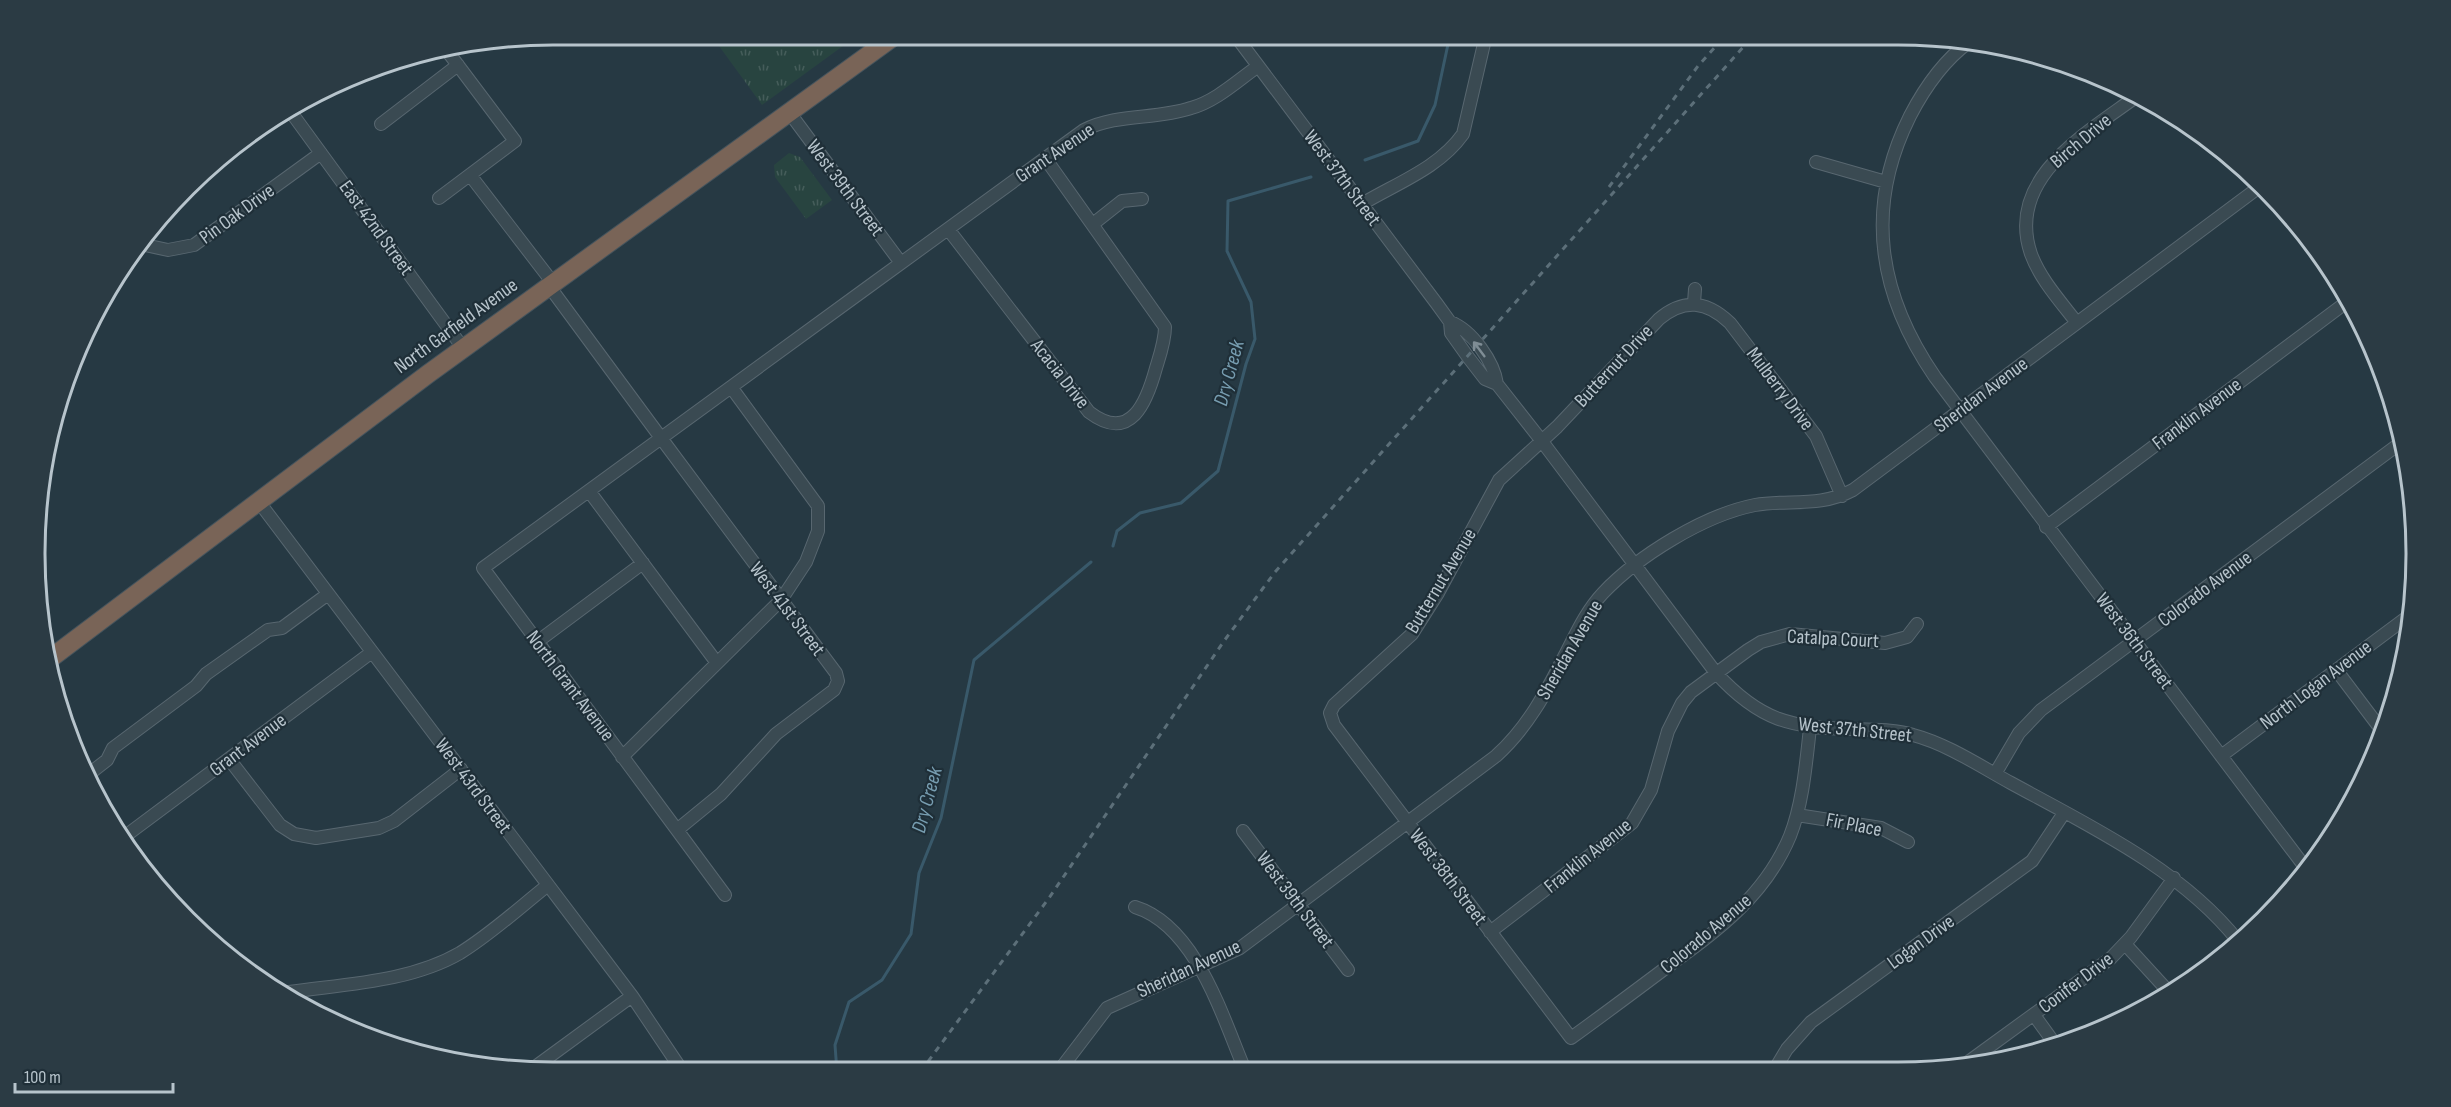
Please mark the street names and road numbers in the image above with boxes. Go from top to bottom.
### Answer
street label: Birch Drive [2045,108,2117,174]
street label: Grant Avenue [1011,118,1099,188]
street label: West 37th Street [1298,125,1386,231]
street label: West 39th Street [801,135,889,241]
street label: East 42nd Street [334,176,418,280]
street label: Pin Oak Drive [195,179,279,249]
street label: North Garfield Avenue [390,273,522,379]
street label: Butternut Drive [1570,320,1658,412]
street label: Acacia Drive [1025,334,1095,414]
street label: Mulberry Drive [1741,343,1819,435]
street label: Sheridan Avenue [1929,352,2033,438]
street label: Franklin Avenue [2148,373,2246,455]
street label: Butternut Avenue [1400,524,1482,638]
street label: Colorado Avenue [2153,546,2257,632]
street label: West 41st Street [744,557,830,661]
street label: West 36th Street [2090,588,2178,694]
street label: Sheridan Avenue [1532,596,1608,704]
street label: Catalpa Court [1786,625,1880,653]
street label: North Grant Avenue [521,626,619,746]
street label: North Logan Avenue [2255,635,2377,735]
street label: Grant Avenue [205,708,291,782]
street label: West 37th Street [1797,712,1913,748]
street label: West 43rd Street [429,734,517,838]
street label: Fir Place [1824,808,1884,842]
street label: Franklin Avenue [1539,814,1637,898]
street label: West 38th Street [1404,824,1492,930]
street label: West 39th Street [1251,847,1339,953]
street label: Colorado Avenue [1656,889,1756,979]
street label: Logan Drive [1883,910,1959,974]
street label: Sheridan Avenue [1133,935,1245,1003]
street label: Conifer Drive [2034,947,2118,1019]

